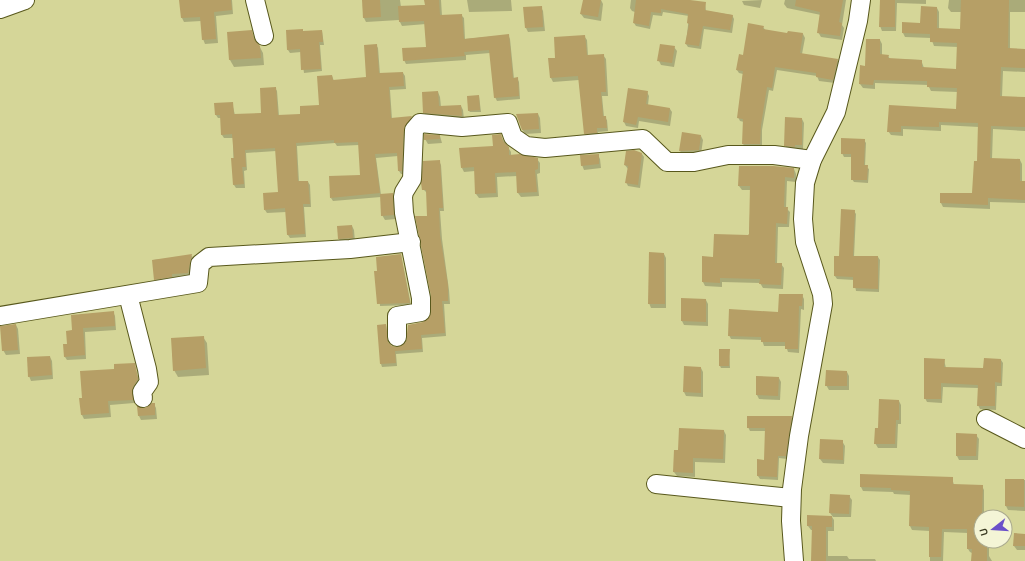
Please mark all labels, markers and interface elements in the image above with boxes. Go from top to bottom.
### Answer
north arrow [973,509,1013,549]
text: U [977,526,991,537]

